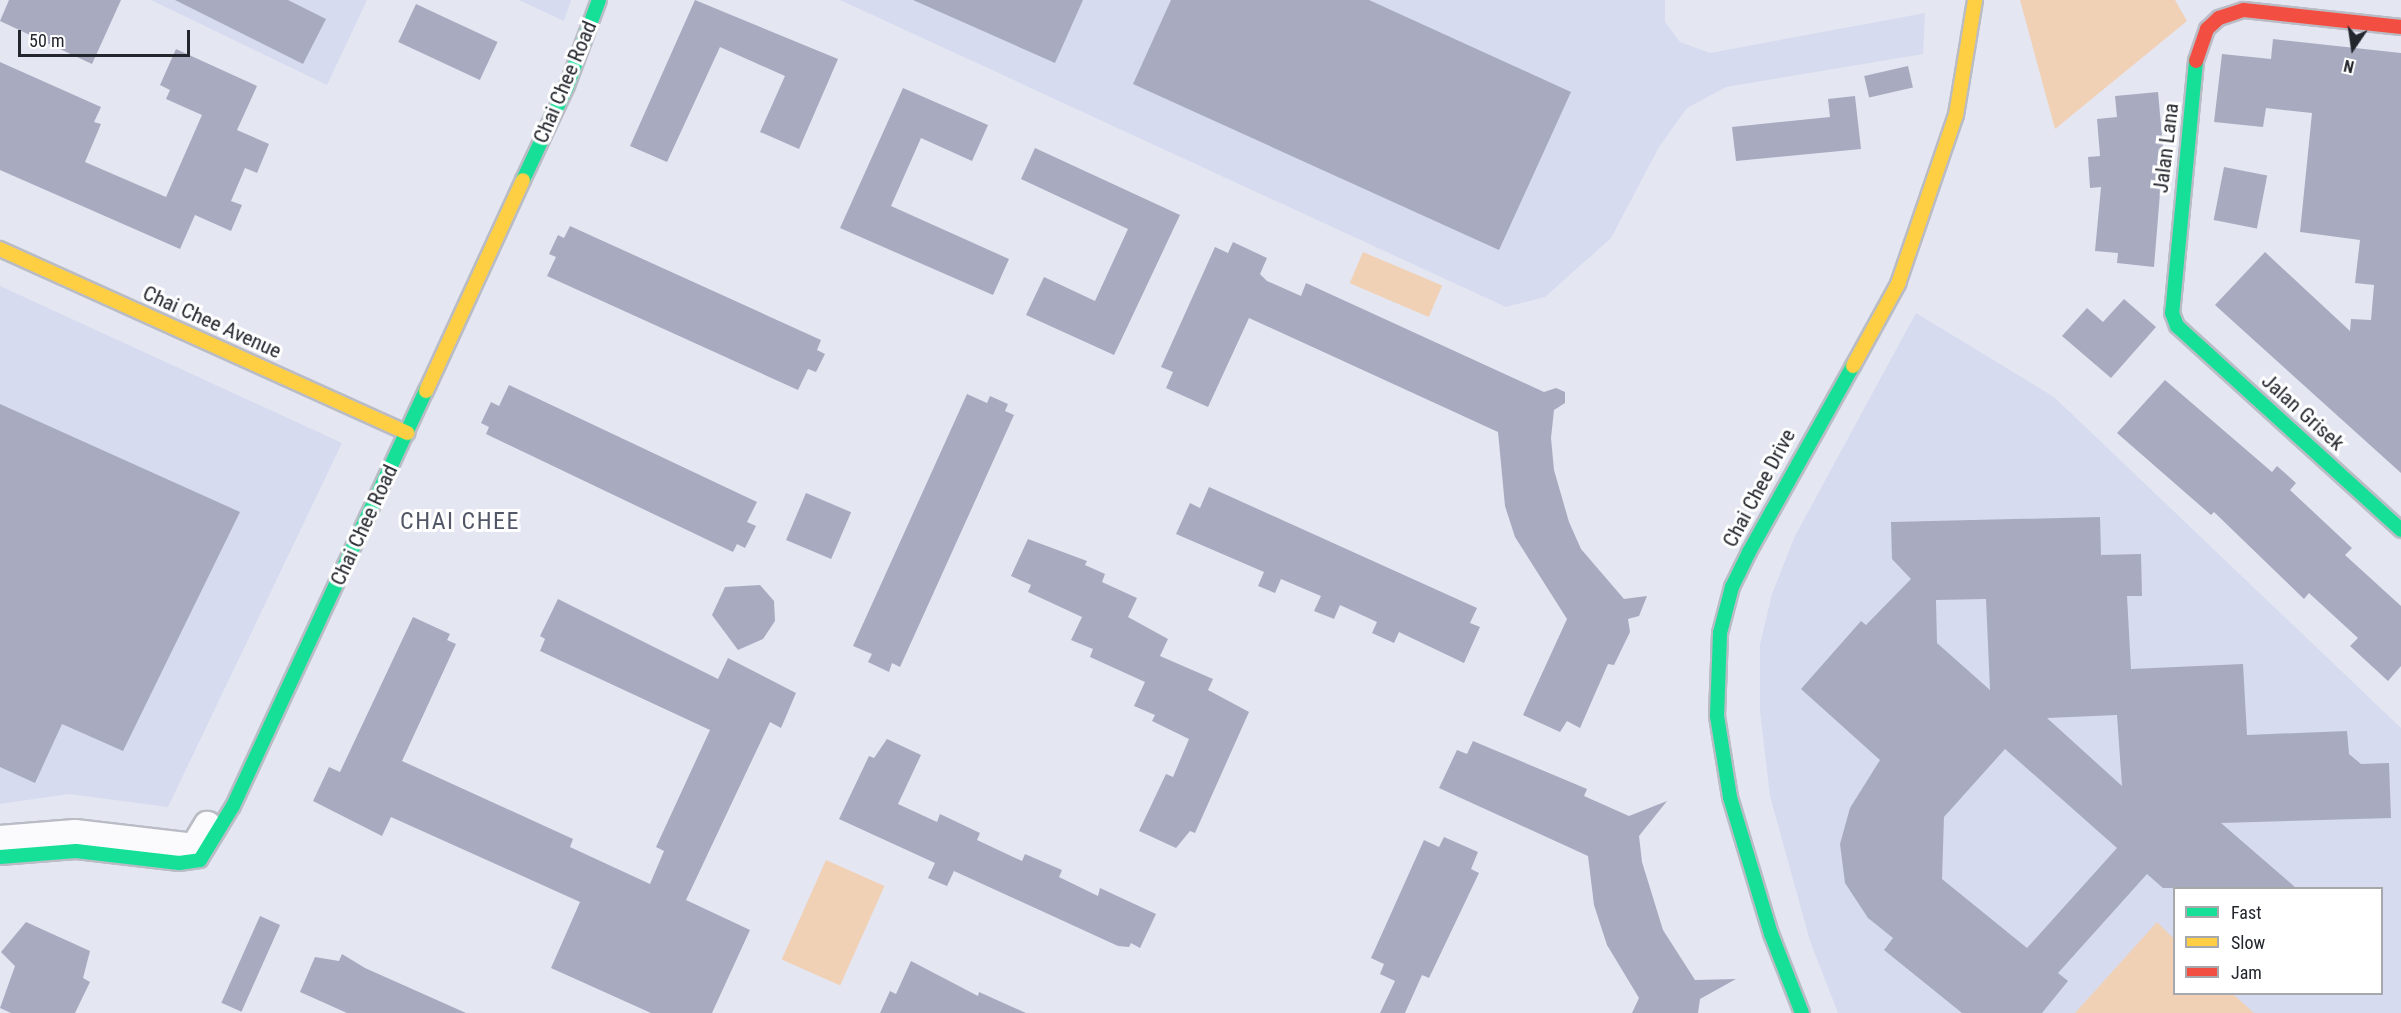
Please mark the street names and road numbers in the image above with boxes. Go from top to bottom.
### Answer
street label: Chai Chee Road [528,17,602,147]
street label: Jalan Lana [2148,102,2184,194]
street label: Chai Chee Avenue [139,280,285,364]
street label: Jalan Grisek [2256,368,2350,456]
street label: Chai Chee Drive [1717,425,1801,551]
street label: Chai Chee Road [325,461,403,589]

